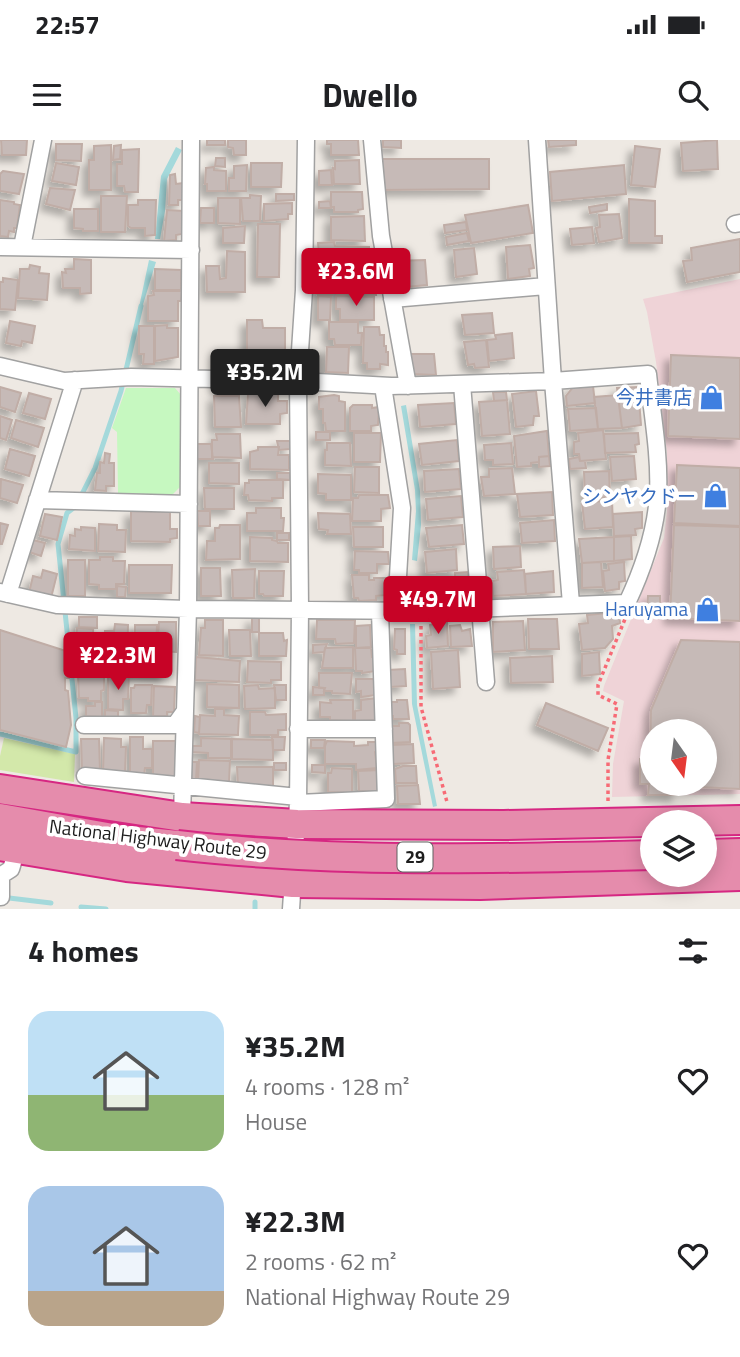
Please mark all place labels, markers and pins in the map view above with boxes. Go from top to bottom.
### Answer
pin: ¥23.6M [299,248,413,308]
pin: ¥35.2M [208,350,322,409]
place label: 今井書店 [616,382,692,411]
shop icon: 今井書店 [698,383,726,411]
place label: シンヤクドー [582,481,696,510]
shop icon: シンヤクドー [702,482,730,510]
pin: ¥49.7M [381,576,495,636]
place label: Haruyama [605,594,688,623]
shop icon: Haruyama [694,595,722,623]
pin: ¥22.3M [61,632,175,692]

